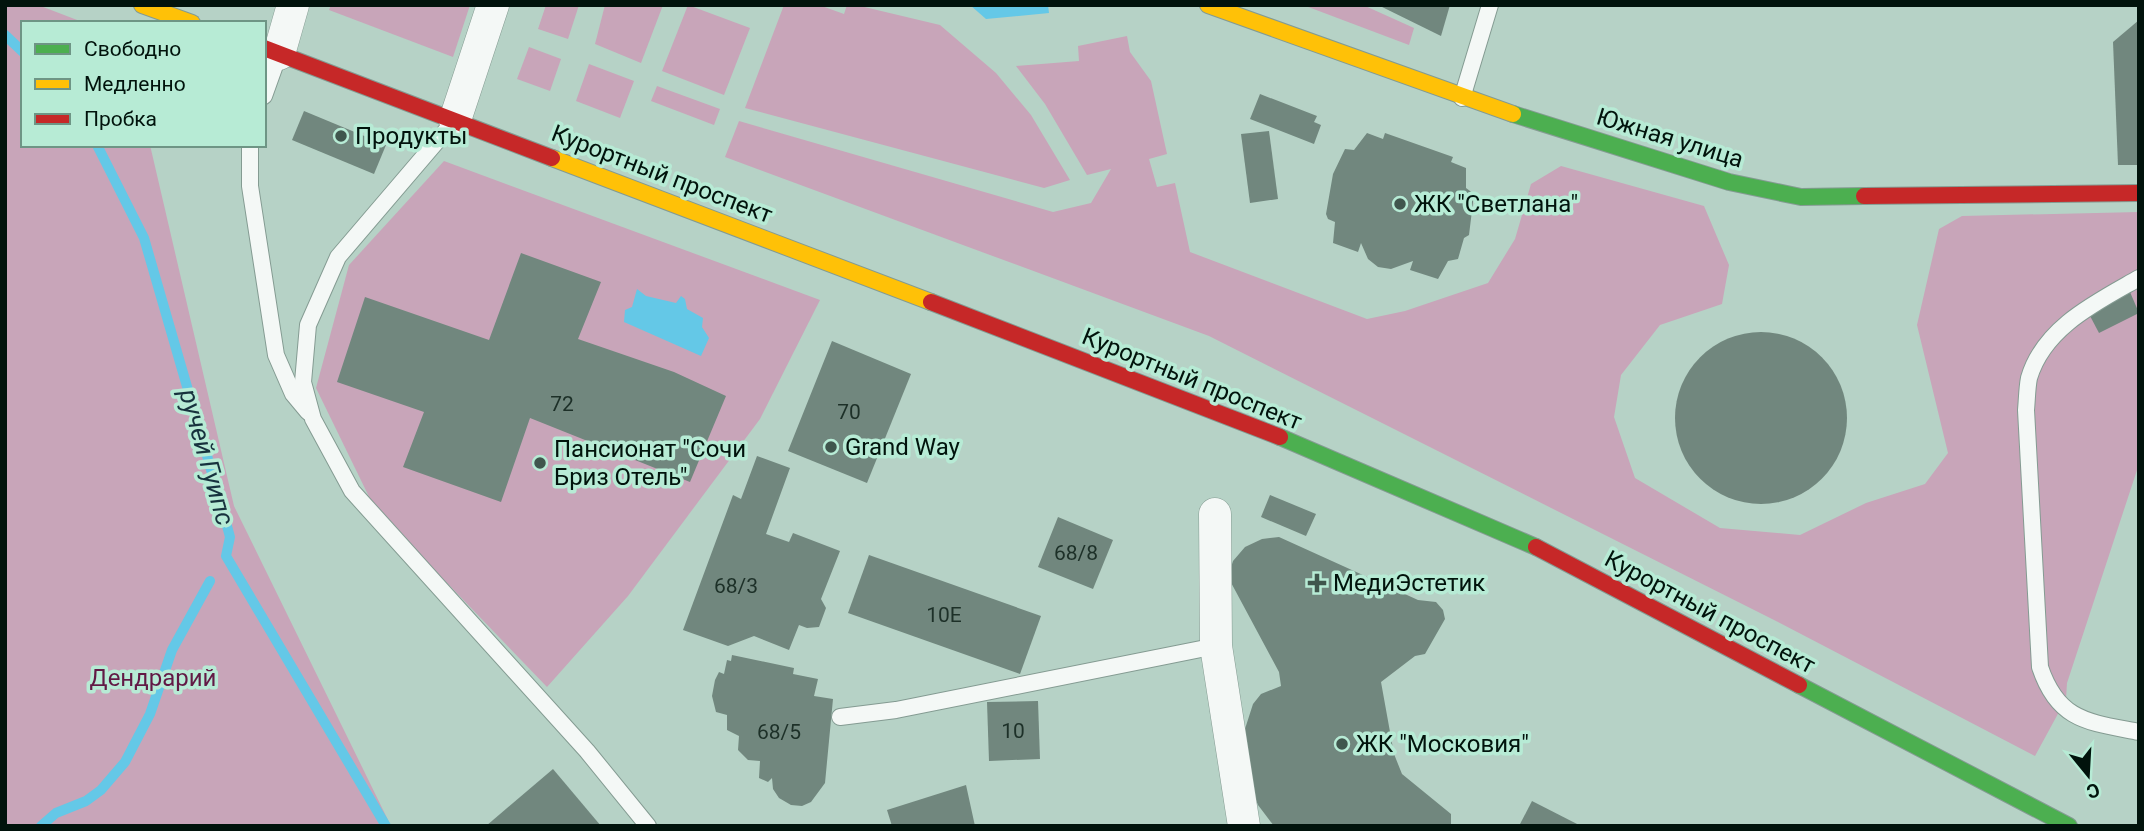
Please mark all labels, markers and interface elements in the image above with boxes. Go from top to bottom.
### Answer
legend [21,21,266,147]
text: Свободно [84,37,181,61]
text: Медленно [84,72,186,96]
street label: Южная улица [1593,102,1747,174]
text: Пробка [84,107,157,131]
street label: Курортный проспект [548,119,777,229]
place label: Продукты [355,122,467,150]
marker: Продукты [333,128,349,144]
place label: ЖК "Светлана" [1414,190,1578,218]
marker: ЖК "Светлана" [1392,196,1408,212]
street label: Курортный проспект [1078,322,1306,436]
water label: ручей Гуипс [173,384,241,529]
house number: 72 [550,392,574,416]
house number: 70 [837,400,861,424]
place label: Grand Way [845,433,961,461]
place label: Пансионат "Сочи Бриз Отель" [554,435,746,491]
marker: Grand Way [823,439,839,455]
marker: Пансионат "Сочи Бриз Отель" [532,455,548,471]
house number: 68/8 [1054,541,1098,565]
street label: Курортный проспект [1600,545,1820,680]
place label: МедиЭстетик [1333,569,1485,597]
marker: МедиЭстетик [1307,573,1327,593]
house number: 68/3 [714,574,758,598]
house number: 10Е [926,603,962,627]
park label: Дендрарий [90,664,216,692]
house number: 10 [1001,719,1025,743]
house number: 68/5 [757,720,801,744]
place label: ЖК "Московия" [1356,730,1529,758]
marker: ЖК "Московия" [1334,736,1350,752]
north arrow [2053,740,2123,810]
text: С [2084,778,2103,804]

